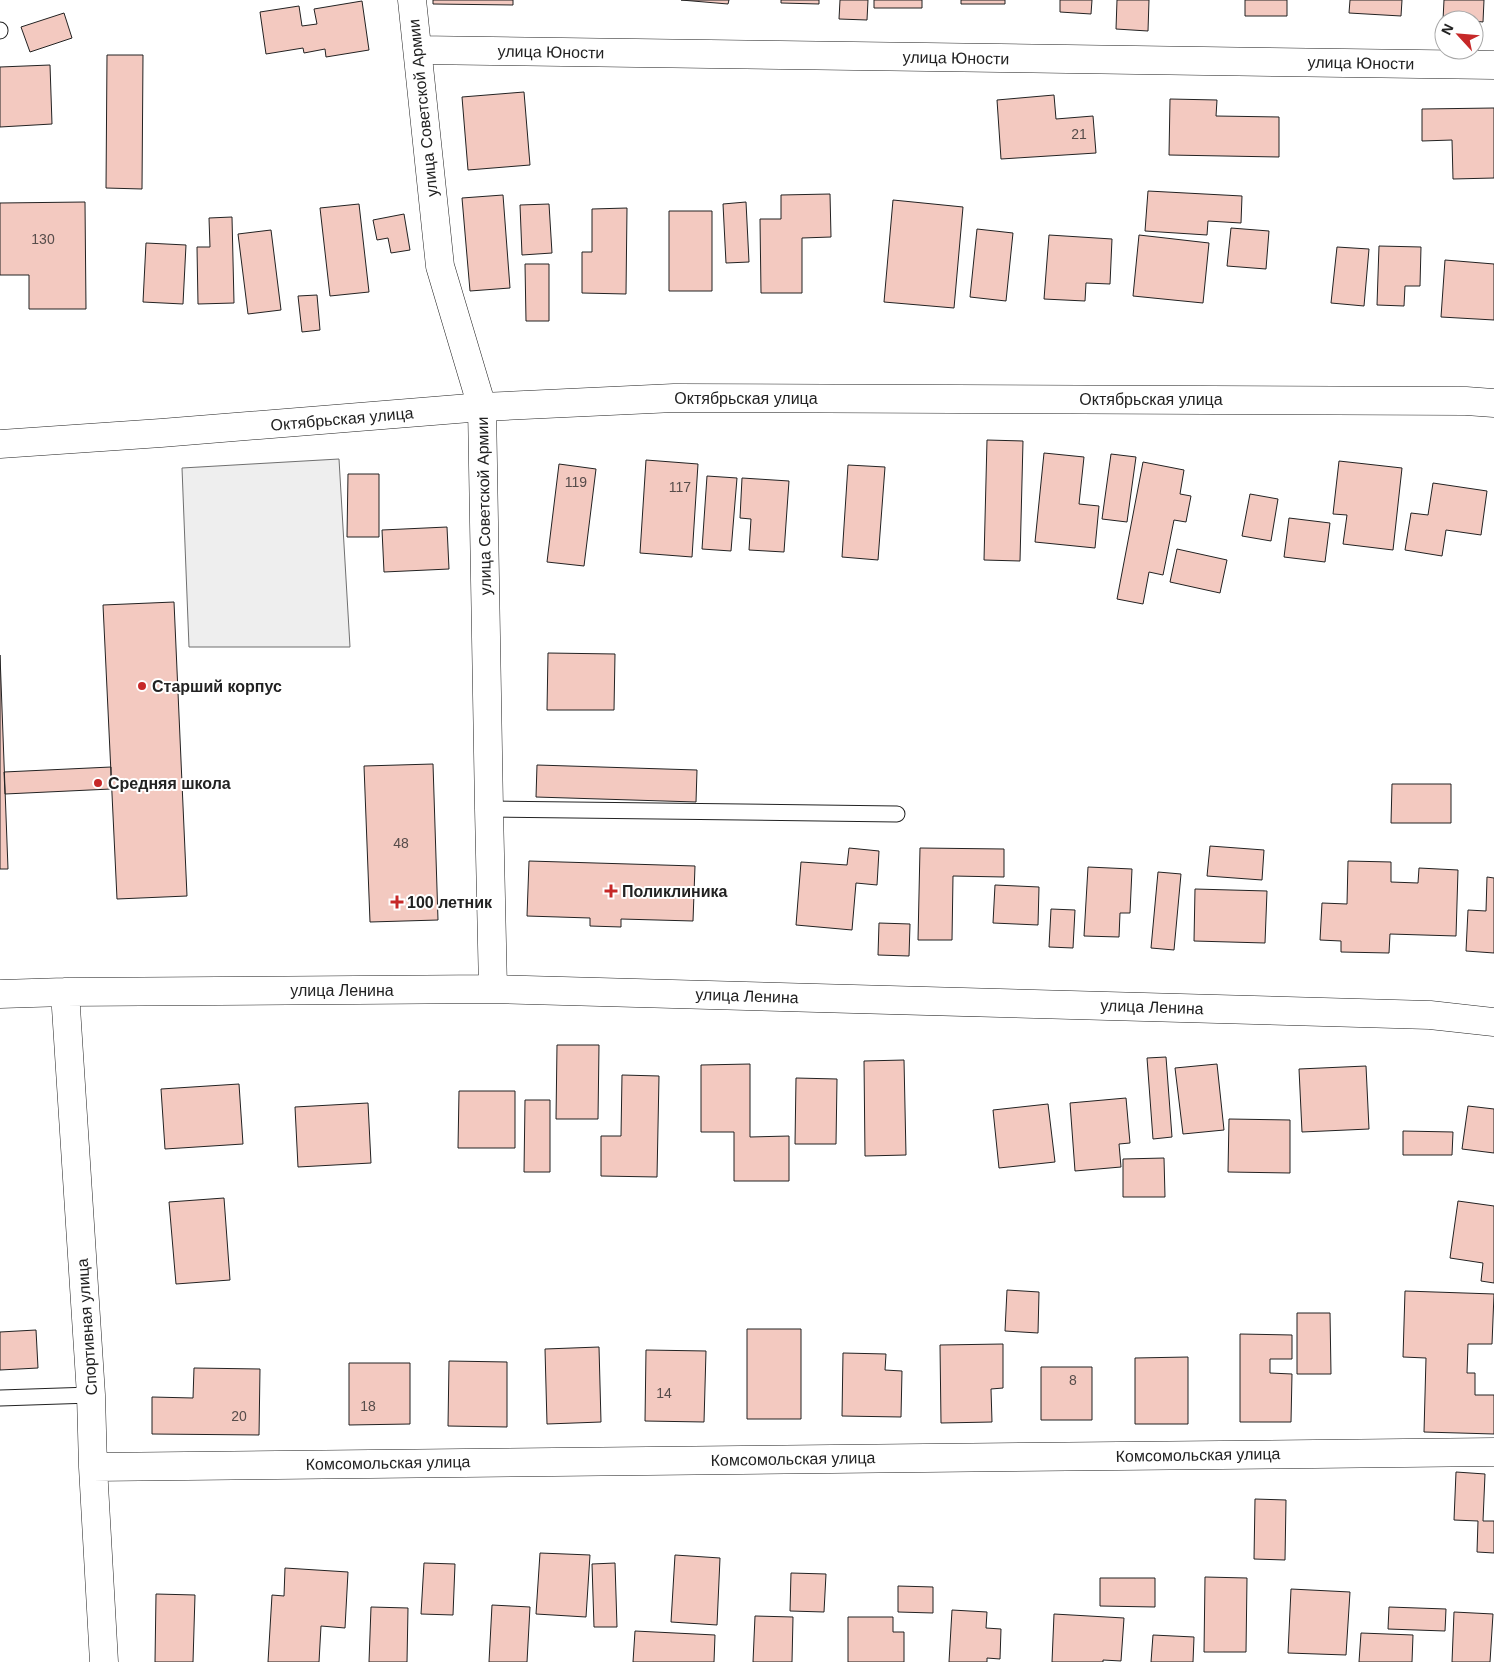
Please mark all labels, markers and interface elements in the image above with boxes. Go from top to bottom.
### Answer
north arrow [1434,10,1484,60]
street label: улица Советской Армии [405,18,441,198]
text: N [1438,21,1457,37]
street label: улица Юности [498,43,604,61]
street label: улица Юности [903,49,1009,67]
street label: улица Юности [1308,54,1414,72]
house number: 21 [1071,126,1087,142]
house number: 130 [31,231,55,247]
street label: Октябрьская улица [674,390,818,407]
street label: Октябрьская улица [1079,391,1223,408]
street label: Октябрьская улица [270,404,414,434]
street label: улица Советской Армии [474,417,494,595]
house number: 119 [565,474,587,490]
house number: 117 [669,479,691,495]
place label: Старший корпус [152,678,282,695]
marker: Старший корпус [136,680,148,692]
place label: Средняя школа [108,775,231,792]
marker: Средняя школа [92,777,104,789]
house number: 48 [393,835,409,851]
place label: Поликлиника [622,883,728,900]
marker: Поликлиника [604,884,618,898]
place label: 100 летник [407,894,493,911]
marker: 100 летник [391,896,403,908]
street label: улица Ленина [290,982,394,999]
street label: улица Ленина [695,986,799,1006]
street label: улица Ленина [1100,997,1204,1017]
street label: Спортивная улица [74,1258,100,1396]
house number: 8 [1069,1372,1077,1388]
house number: 14 [656,1385,672,1401]
house number: 18 [360,1398,376,1414]
house number: 20 [231,1408,247,1424]
street label: Комсомольская улица [1115,1445,1281,1465]
street label: Комсомольская улица [710,1449,876,1469]
street label: Комсомольская улица [305,1453,471,1473]

